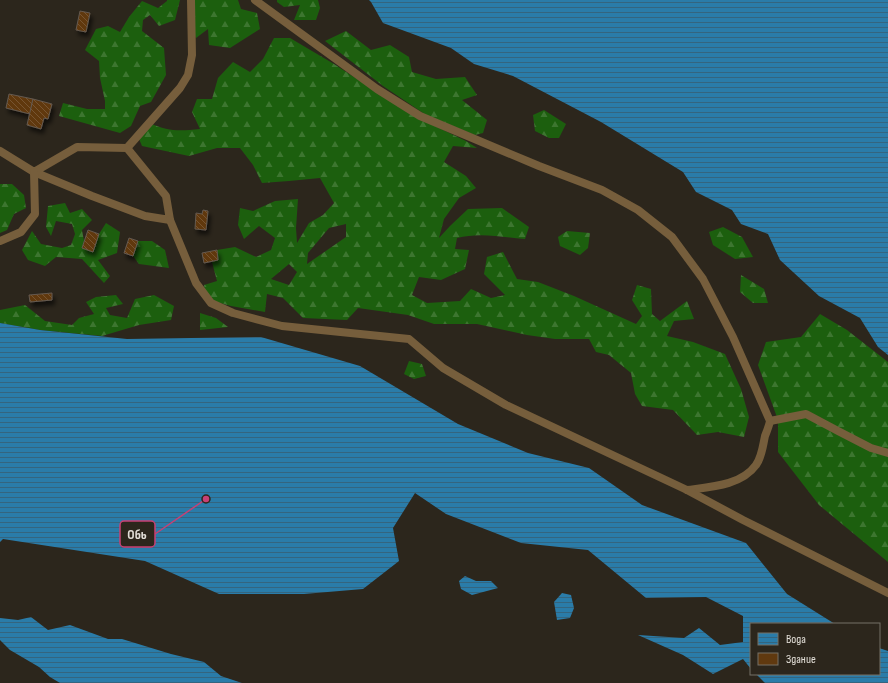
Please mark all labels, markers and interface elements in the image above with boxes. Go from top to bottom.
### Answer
callout: Обь [120,521,155,547]
text: Обь [127,526,147,543]
legend [750,623,880,675]
text: Вода [786,632,806,647]
text: Здание [786,652,816,667]

